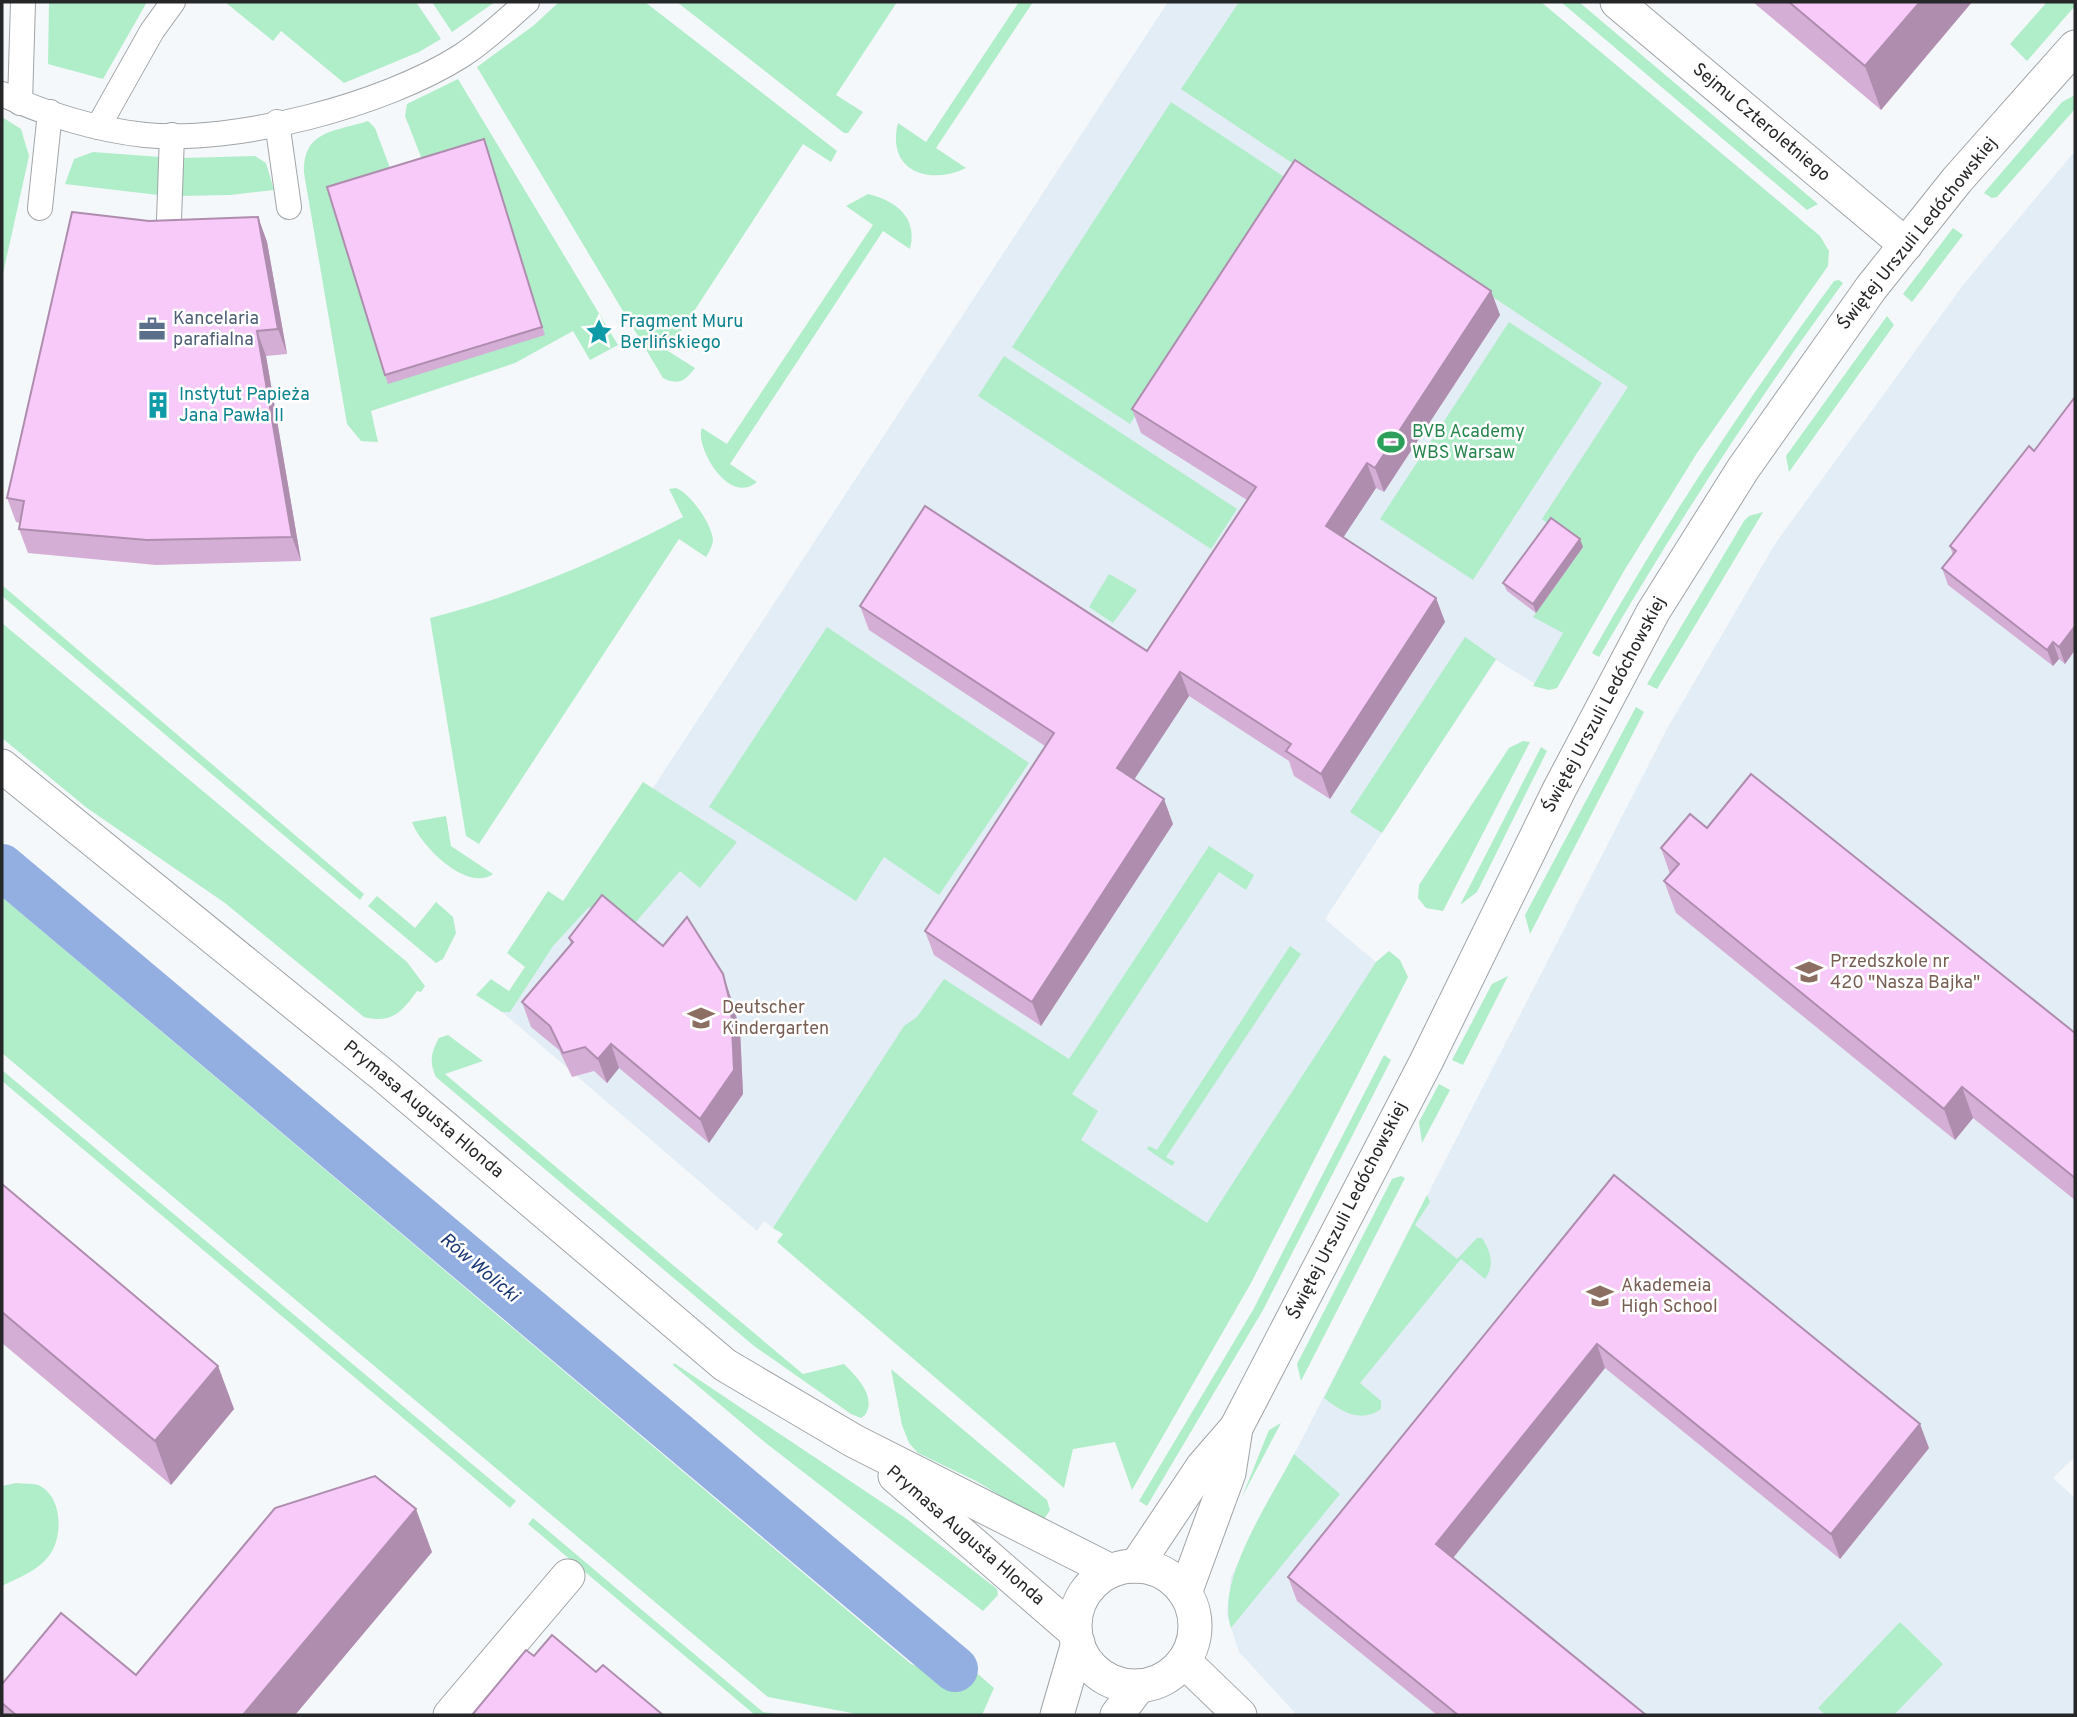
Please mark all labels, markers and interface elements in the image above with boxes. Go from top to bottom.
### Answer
street label: Sejmu Czteroletniego [1687,59,1835,187]
street label: Świętej Urszuli Ledóchowskiej [1832,132,2003,335]
place label: Kancelaria parafialna [173,308,259,352]
place label: Fragment Muru Berlińskiego [620,311,743,355]
office icon: Kancelaria parafialna [137,314,167,344]
place icon: Fragment Muru Berlińskiego [584,317,614,347]
place label: Instytut Papieża Jana Pawła II [179,384,310,428]
building icon: Instytut Papieża Jana Pawła II [143,390,173,420]
place label: BVB Academy WBS Warsaw [1412,421,1525,465]
sports icon: BVB Academy WBS Warsaw [1376,427,1406,457]
street label: Świętej Urszuli Ledóchowskiej [1536,592,1672,817]
place label: Przedszkole nr 420 "Nasza Bajka" [1830,951,1980,995]
school or university icon: Przedszkole nr 420 "Nasza Bajka" [1794,957,1824,987]
place label: Deutscher Kindergarten [722,997,829,1041]
school or university icon: Deutscher Kindergarten [686,1003,716,1033]
street label: Prymasa Augusta Hlonda [338,1036,508,1184]
street label: Świętej Urszuli Ledóchowskiej [1281,1097,1413,1324]
water label: Rów Wolicki [434,1228,525,1309]
place label: Akademeia High School [1621,1275,1718,1319]
school or university icon: Akademeia High School [1585,1281,1615,1311]
street label: Prymasa Augusta Hlonda [881,1461,1049,1611]

